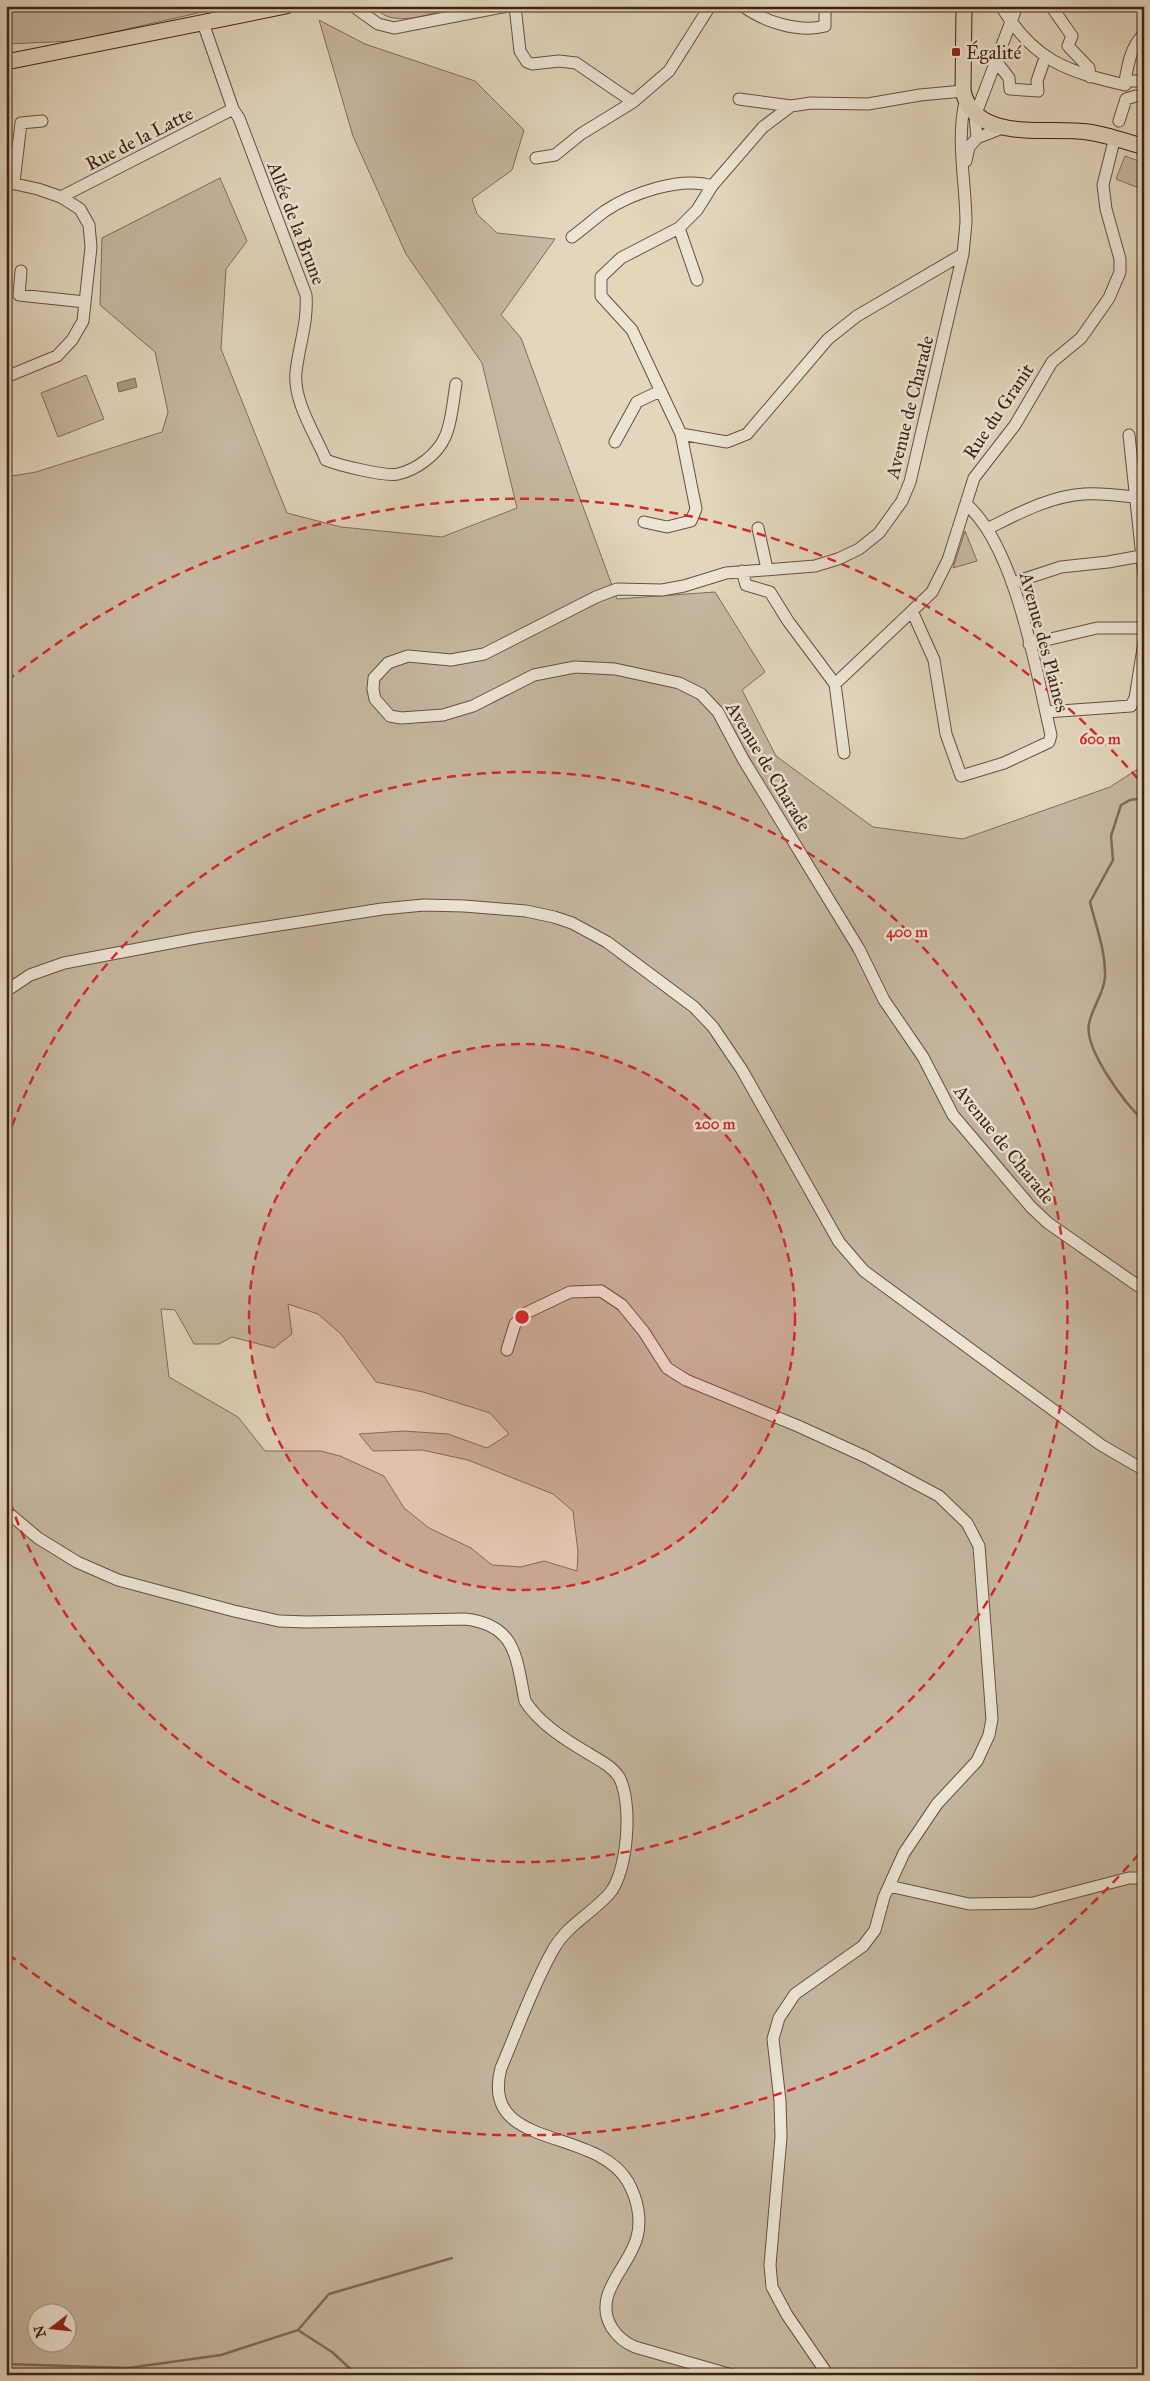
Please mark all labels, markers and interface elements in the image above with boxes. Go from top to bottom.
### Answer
place label: Égalité [966,40,1021,65]
marker: Égalité [950,46,962,58]
street label: Rue de la Latte [82,101,197,175]
street label: Allée de la Brune [262,158,331,288]
street label: Avenue de Charade [880,333,938,482]
street label: Rue du Granit [958,359,1039,463]
street label: Avenue des Plaines [1015,569,1074,715]
street label: Avenue de Charade [720,697,816,835]
text: 600 m [1080,730,1121,748]
text: 400 m [886,923,928,942]
street label: Avenue de Charade [949,1079,1060,1209]
text: 200 m [695,1115,736,1133]
centre of rings [513,1308,531,1326]
north arrow [28,2304,78,2354]
text: N [30,2323,50,2339]

